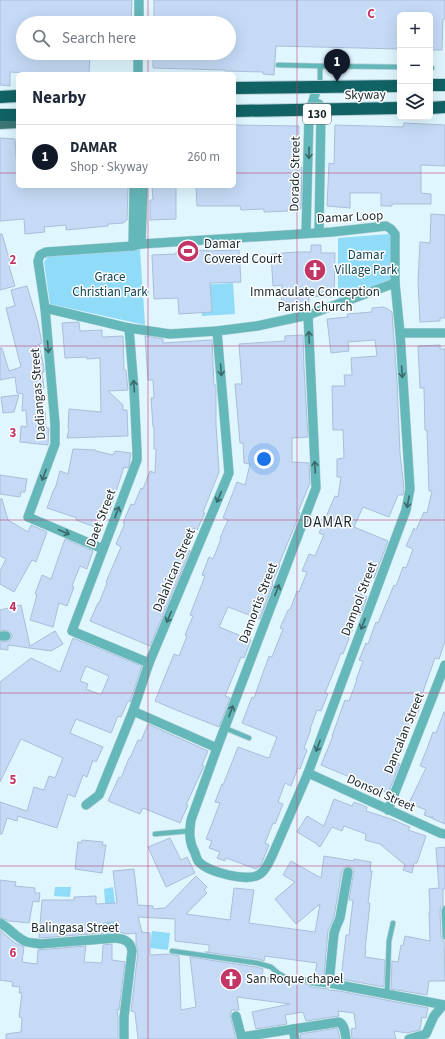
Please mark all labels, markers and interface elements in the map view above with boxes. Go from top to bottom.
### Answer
text: C [367,5,375,23]
map controls [397,12,433,120]
button: + [397,12,433,48]
search box [16,16,236,60]
icon: search [30,27,52,49]
text: Search here [62,28,136,49]
button: − [397,48,433,84]
pin: 1 [324,49,350,82]
button: layers [397,84,433,120]
text: Nearby [32,86,86,110]
street label: Skyway [344,86,386,104]
road number: 130 [303,104,331,124]
street label: Dorado Street [285,136,305,212]
text: DAMAR [70,137,117,158]
one-way arrow [305,146,312,159]
text: 1 [42,148,48,166]
text: 260 m [187,148,220,166]
text: Shop · Skyway [70,158,148,176]
street label: Damar Loop [316,206,384,228]
place label: Damar Covered Court [204,235,283,268]
sports icon: Damar Covered Court [175,238,201,264]
park label: Damar Village Park [335,246,398,279]
text: 2 [10,251,17,269]
church icon: Immaculate Conception Parish Church [302,257,328,283]
park label: Grace Christian Park [72,268,148,301]
place label: Immaculate Conception Parish Church [250,283,380,316]
one-way arrow [305,331,313,344]
one-way arrow [45,340,52,353]
street label: Dadiangas Street [26,347,50,441]
one-way arrow [217,363,224,376]
one-way arrow [399,365,406,378]
one-way arrow [131,380,138,393]
text: 3 [10,424,17,442]
your location [254,449,274,469]
one-way arrow [311,461,318,474]
one-way arrow [39,468,47,480]
street label: Daet Street [82,486,120,549]
one-way arrow [215,491,222,503]
one-way arrow [404,495,412,508]
one-way arrow [114,507,122,519]
district label: DAMAR [303,512,353,533]
street label: Dalahican Street [148,525,200,615]
one-way arrow [57,529,69,537]
street label: Damortis Street [234,559,282,646]
street label: Dampol Street [337,559,382,639]
one-way arrow [274,583,281,596]
text: 4 [10,598,17,616]
one-way arrow [164,611,172,623]
one-way arrow [359,617,367,629]
street label: Dancalan Street [380,689,429,776]
one-way arrow [227,706,235,718]
one-way arrow [313,739,321,751]
street label: Donsol Street [344,770,419,816]
text: 5 [10,771,17,789]
street label: Balingasa Street [31,919,120,937]
text: 6 [10,944,17,962]
church icon: San Roque chapel [218,966,244,992]
place label: San Roque chapel [246,970,343,988]

